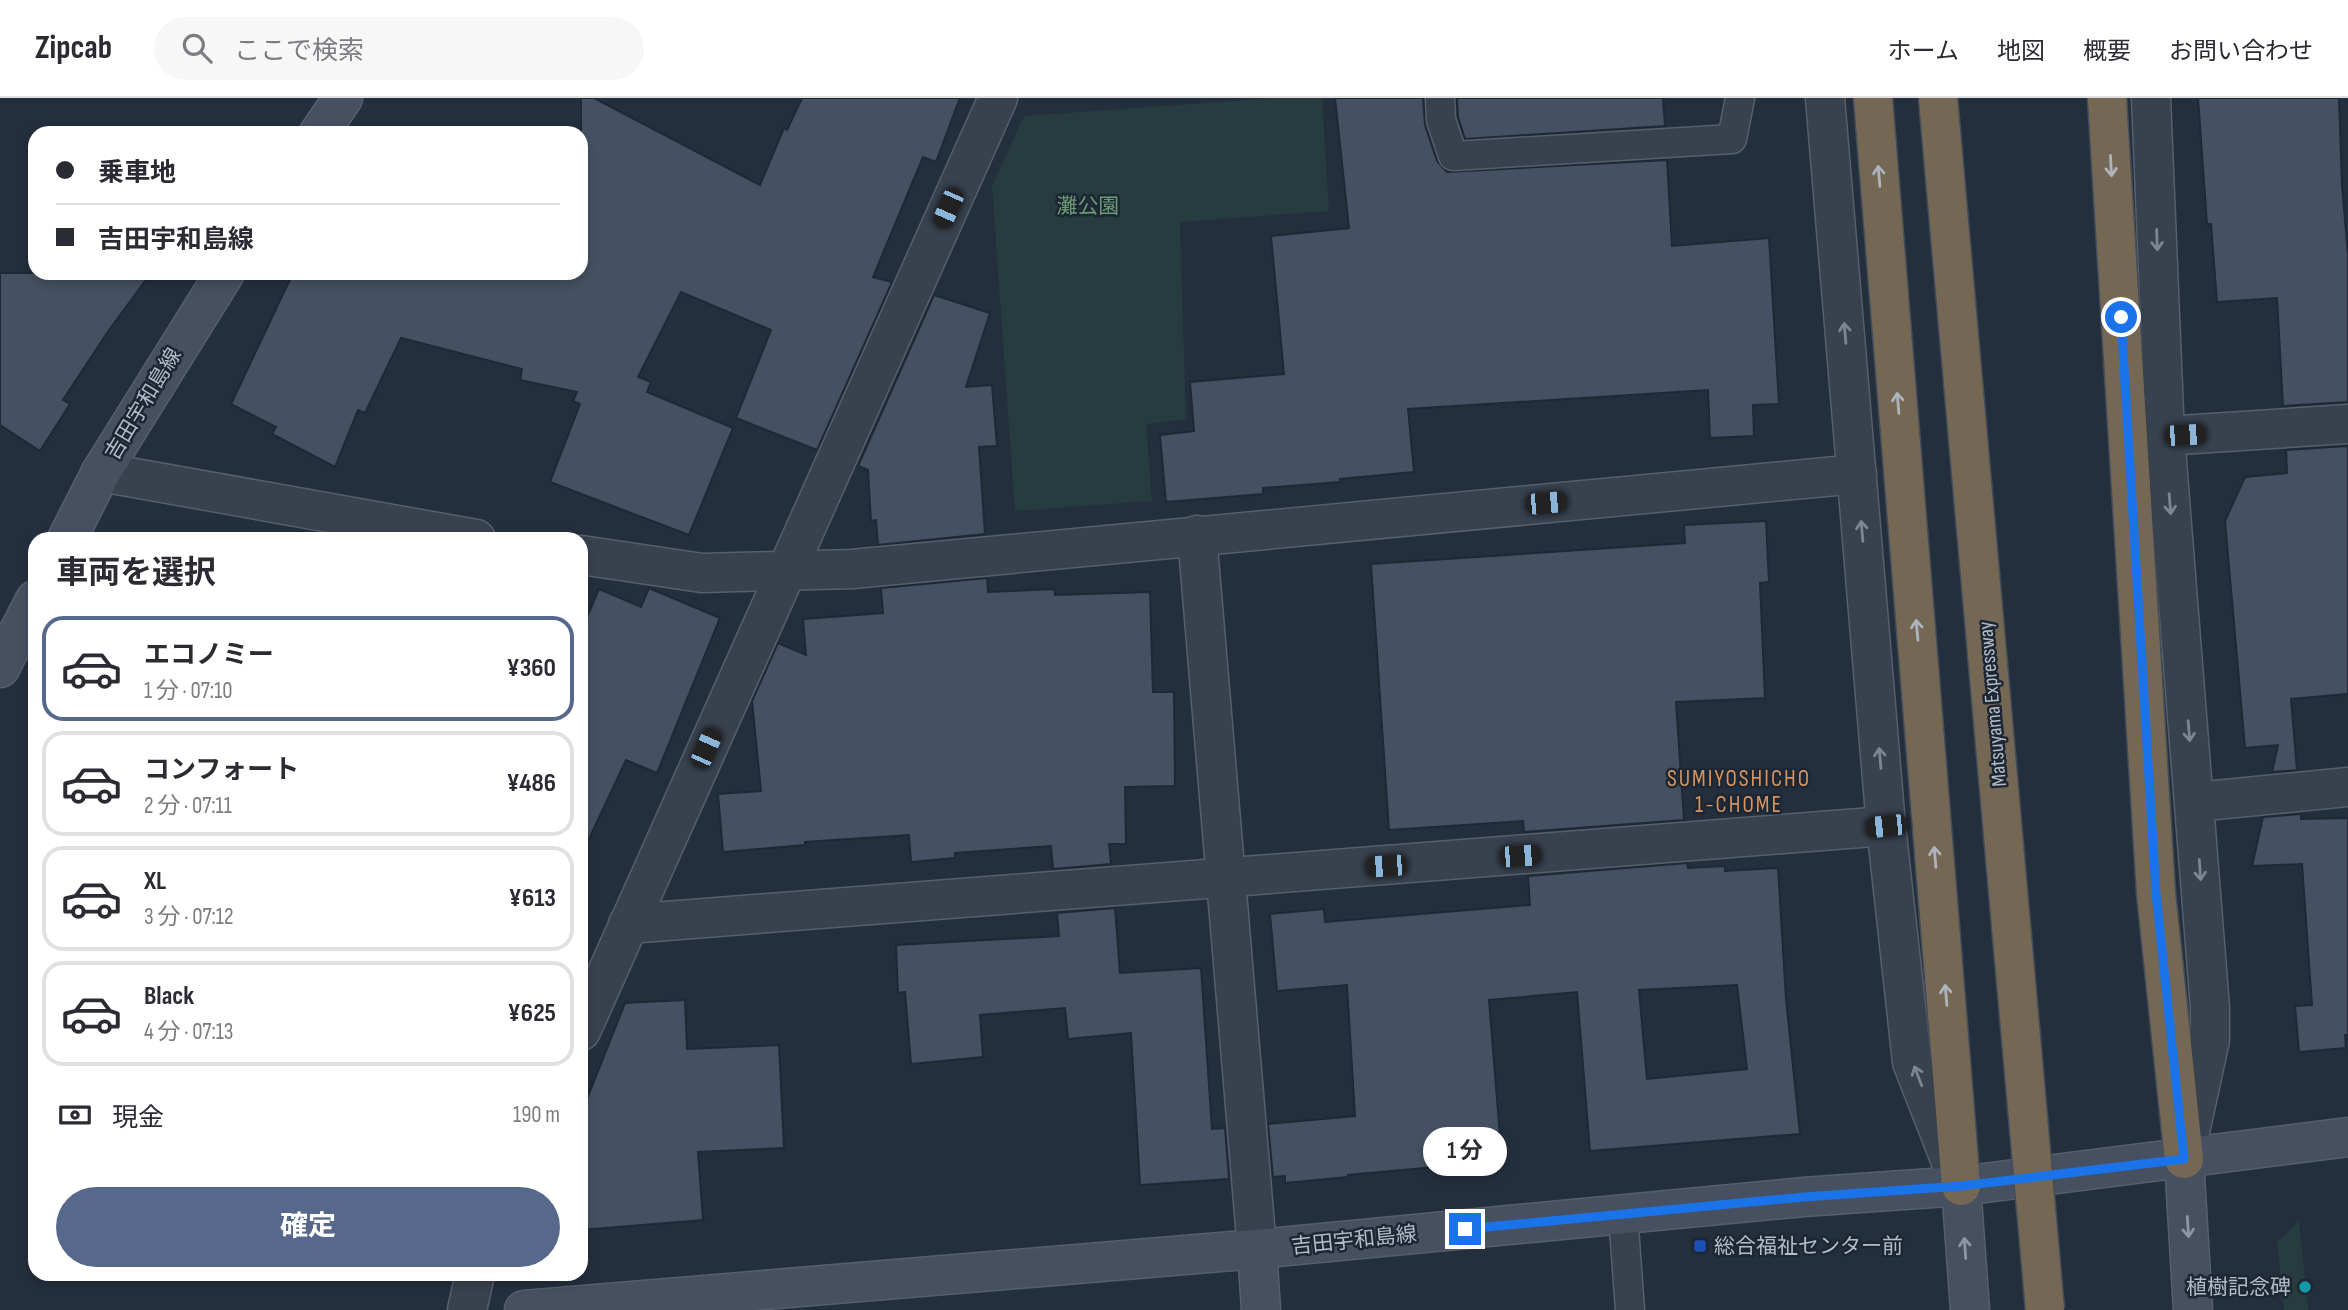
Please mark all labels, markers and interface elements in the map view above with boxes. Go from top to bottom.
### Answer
search box [154,17,644,80]
text: Zipcab [35,28,112,68]
icon: search [178,29,216,67]
text: ここで検索 [234,36,364,67]
text: ホーム [1888,37,1959,66]
text: 地図 [1997,37,2045,66]
text: 概要 [2083,37,2131,66]
text: お問い合わせ [2169,37,2313,66]
one-way arrow [2105,154,2118,177]
text: 乗車地 [98,158,176,189]
one-way arrow [1872,166,1885,188]
car [930,185,967,231]
park label: 灘公園 [1057,194,1120,219]
text: 吉田宇和島線 [98,225,254,256]
one-way arrow [2150,228,2163,251]
route start [2105,301,2137,333]
one-way arrow [1838,322,1851,345]
street label: 吉田宇和島線 [100,344,187,465]
one-way arrow [1891,392,1904,415]
car [2164,423,2207,447]
car [1525,491,1568,515]
one-way arrow [2164,492,2177,515]
one-way arrow [1855,521,1868,543]
text: 車両を選択 [56,554,216,593]
one-way arrow [1910,619,1923,642]
street label: Matsuyama Expressway [1973,620,2012,788]
icon: car [60,637,123,700]
text: エコノミー [144,640,274,671]
text: ¥360 [506,653,556,684]
text: 1 分 · 07:10 [144,677,233,705]
one-way arrow [2183,719,2196,742]
car [688,725,725,771]
one-way arrow [1873,747,1886,770]
icon: car [60,752,123,815]
text: コンフォート [144,755,299,786]
district label: SUMIYOSHICHO 1-CHOME [1667,765,1811,819]
text: ¥486 [506,768,556,799]
text: 2 分 · 07:11 [144,792,232,820]
car [1865,813,1908,839]
car [1499,844,1542,868]
one-way arrow [1928,846,1941,868]
car [1365,854,1408,878]
one-way arrow [2194,858,2207,881]
text: XL [144,866,166,897]
icon: car [60,867,123,930]
text: ¥613 [509,883,556,914]
text: 3 分 · 07:12 [144,903,234,931]
text: Black [144,981,194,1012]
icon: car [60,982,123,1045]
one-way arrow [1939,985,1952,1007]
text: ¥625 [507,998,556,1029]
text: 4 分 · 07:13 [144,1018,233,1046]
one-way arrow [1911,1066,1923,1088]
icon: cash [56,1096,94,1134]
text: 190 m [513,1101,560,1129]
text: 現金 [112,1103,164,1134]
callout: 1 分 [1423,1128,1507,1176]
text: 1 分 [1447,1137,1483,1165]
button: 確定 [56,1187,560,1267]
route end [1449,1213,1481,1245]
one-way arrow [2182,1216,2195,1238]
street label: 吉田宇和島線 [1290,1221,1418,1260]
place label: 総合福祉センター前 [1714,1234,1903,1259]
one-way arrow [1958,1237,1971,1260]
marker: 総合福祉センター前 [1692,1238,1708,1254]
place label: 植樹記念碑 [2186,1275,2291,1300]
marker: 植樹記念碑 [2297,1279,2313,1295]

